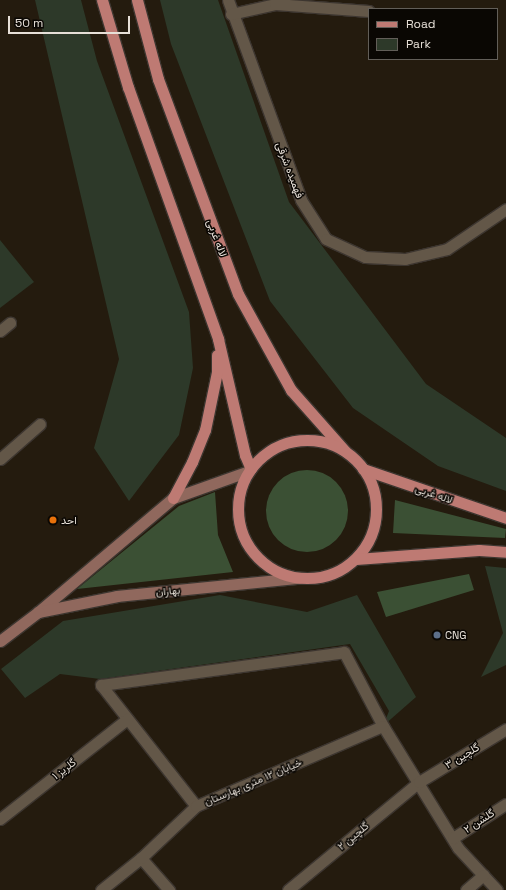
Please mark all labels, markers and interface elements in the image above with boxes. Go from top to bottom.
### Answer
scale bar [10,8,132,34]
legend [368,8,498,60]
text: 50 m [15,15,43,31]
text: Road [406,16,435,32]
text: Park [406,36,431,52]
street label: فهمیده شرقی [273,140,307,200]
street label: لاله غربی [204,217,230,259]
street label: لاله غربی [413,481,455,507]
place label: احد [61,513,77,527]
marker: احد [48,515,58,525]
street label: بهاران [155,583,181,599]
place label: CNG [445,628,467,642]
marker: CNG [432,630,442,640]
street label: گلچین ۳ [442,740,482,772]
street label: خیابان ۱۲ متری بهارستان [202,755,304,809]
street label: گلریز ۱ [49,756,79,782]
street label: گلشن ۲ [461,806,497,836]
street label: گلچین ۲ [335,819,371,853]

